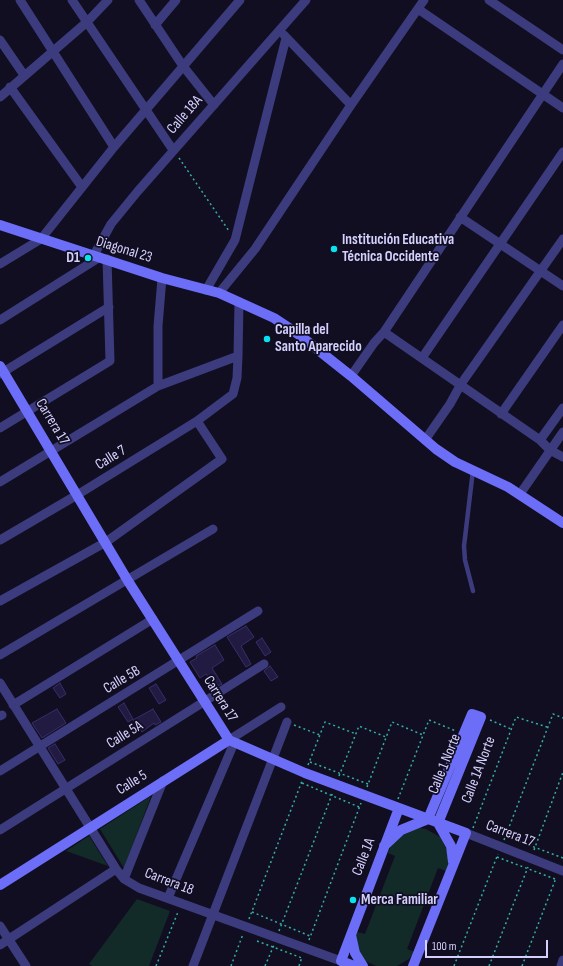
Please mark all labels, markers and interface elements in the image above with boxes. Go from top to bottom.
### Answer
street label: Calle 18A [163,92,207,138]
place label: Institución Educativa Técnica Occidente [342,231,454,266]
street label: Diagonal 23 [94,233,154,267]
marker: Institución Educativa Técnica Occidente [329,244,339,254]
place label: D1 [66,249,80,267]
marker: D1 [83,253,93,263]
place label: Capilla del Santo Aparecido [275,321,362,356]
marker: Capilla del Santo Aparecido [262,334,272,344]
street label: Carrera 17 [31,396,73,448]
street label: Calle 7 [92,442,130,474]
street label: Calle 5B [100,662,144,698]
street label: Carrera 17 [199,673,241,725]
street label: Calle 5A [104,717,146,753]
street label: Calle 1 Norte [425,731,465,797]
street label: Calle 1A Norte [458,734,500,806]
street label: Calle 5 [113,767,151,799]
street label: Carrera 17 [483,817,537,851]
street label: Calle 1A [349,836,379,878]
street label: Carrera 18 [142,864,196,900]
place label: Merca Familiar [361,891,438,909]
marker: Merca Familiar [348,895,358,905]
scale bar [427,932,550,958]
text: 100 m [432,939,457,954]

